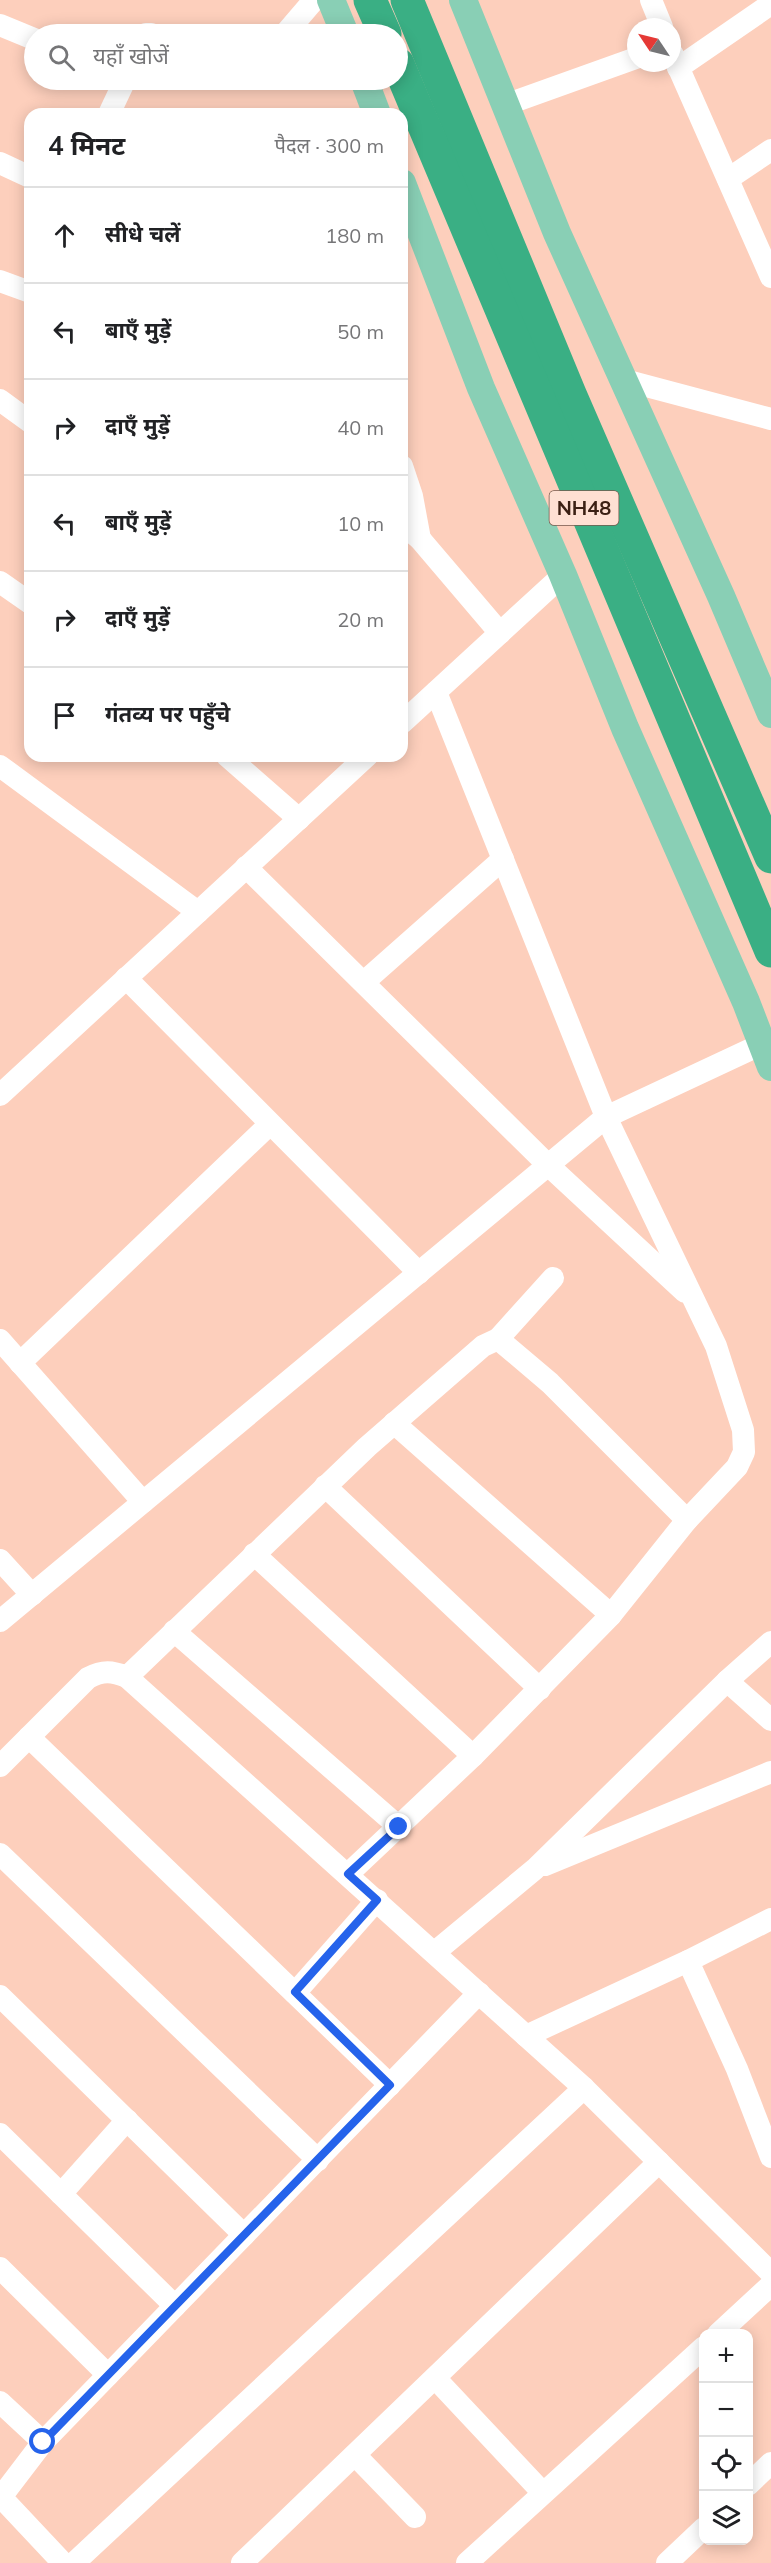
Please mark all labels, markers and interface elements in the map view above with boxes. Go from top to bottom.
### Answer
north arrow [627,18,681,72]
search box [24,24,408,90]
icon: search [45,41,78,74]
text: यहाँ खोजें [93,42,169,70]
text: 4 मिनट [48,129,125,162]
text: पैदल · 300 m [275,133,384,158]
icon: ahead [48,219,81,252]
text: सीधे चलें [105,220,180,248]
text: 180 m [325,223,384,248]
icon: left [48,315,81,348]
text: बाएँ मुड़ें [105,316,171,344]
text: 50 m [337,319,384,344]
icon: right [48,411,81,444]
text: दाएँ मुड़ें [105,412,170,440]
text: 40 m [337,415,384,440]
road number: NH48 [550,491,618,525]
icon: left [48,507,81,540]
text: बाएँ मुड़ें [105,508,171,536]
text: 10 m [337,511,384,536]
icon: right [48,603,81,636]
text: दाएँ मुड़ें [105,604,170,632]
text: 20 m [337,607,384,632]
icon: arrive [48,699,81,732]
text: गंतव्य पर पहुँचे [105,700,230,728]
route end [385,1813,411,1839]
map controls [699,2329,753,2545]
button: + [699,2329,753,2383]
button: − [699,2383,753,2437]
route start [29,2428,55,2454]
button: locate [699,2437,753,2491]
button: layers [699,2491,753,2545]

